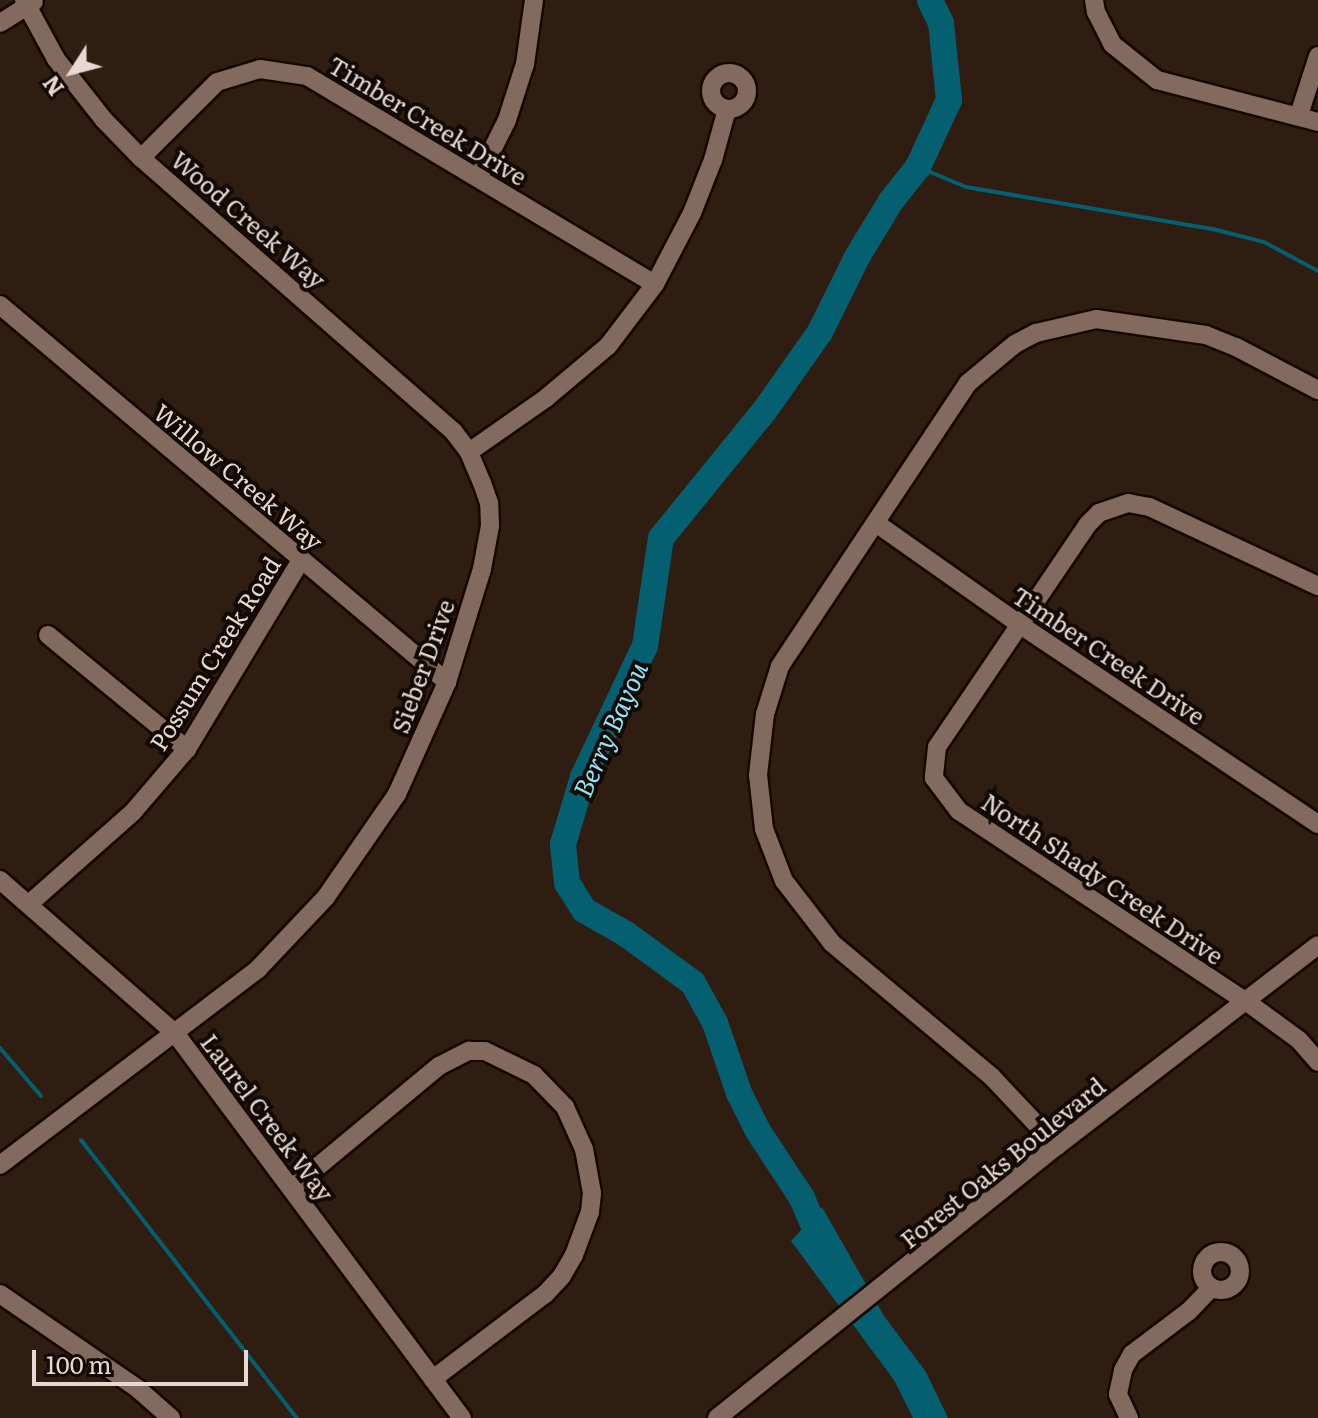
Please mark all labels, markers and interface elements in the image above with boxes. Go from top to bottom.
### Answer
north arrow [32,32,112,112]
street label: Timber Creek Drive [324,49,532,191]
text: N [33,69,71,104]
street label: Wood Creek Way [166,144,332,294]
street label: Willow Creek Way [149,397,329,555]
street label: Possum Creek Road [143,551,285,755]
street label: Timber Creek Drive [1007,580,1211,730]
street label: Sieber Drive [385,595,459,737]
water label: Berry Bayou [565,657,653,801]
street label: North Shady Creek Drive [977,786,1229,970]
street label: Laurel Creek Way [196,1028,340,1206]
street label: Forest Oaks Boulevard [894,1071,1110,1253]
scale bar [36,1334,252,1384]
text: 100 m [46,1346,112,1381]

